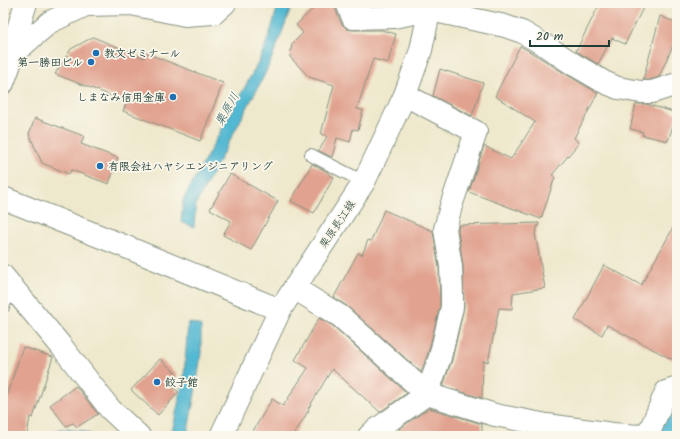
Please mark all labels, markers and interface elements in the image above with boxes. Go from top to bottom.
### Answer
scale bar [530,22,609,48]
text: 20 m [536,27,564,46]
place label: 教文ゼミナール [104,45,181,63]
marker: 教文ゼミナール [91,48,101,58]
place label: 第一勝田ビル [17,54,83,72]
marker: 第一勝田ビル [86,57,96,67]
place label: しまなみ信用金庫 [77,89,165,107]
water label: 栗原川 [210,89,244,130]
marker: しまなみ信用金庫 [168,92,178,102]
place label: 有限会社ハヤシエンジニアリング [108,158,273,176]
marker: 有限会社ハヤシエンジニアリング [95,161,105,171]
street label: 栗原長江線 [315,197,361,252]
place label: 餃子館 [165,374,198,392]
marker: 餃子館 [152,377,162,387]

